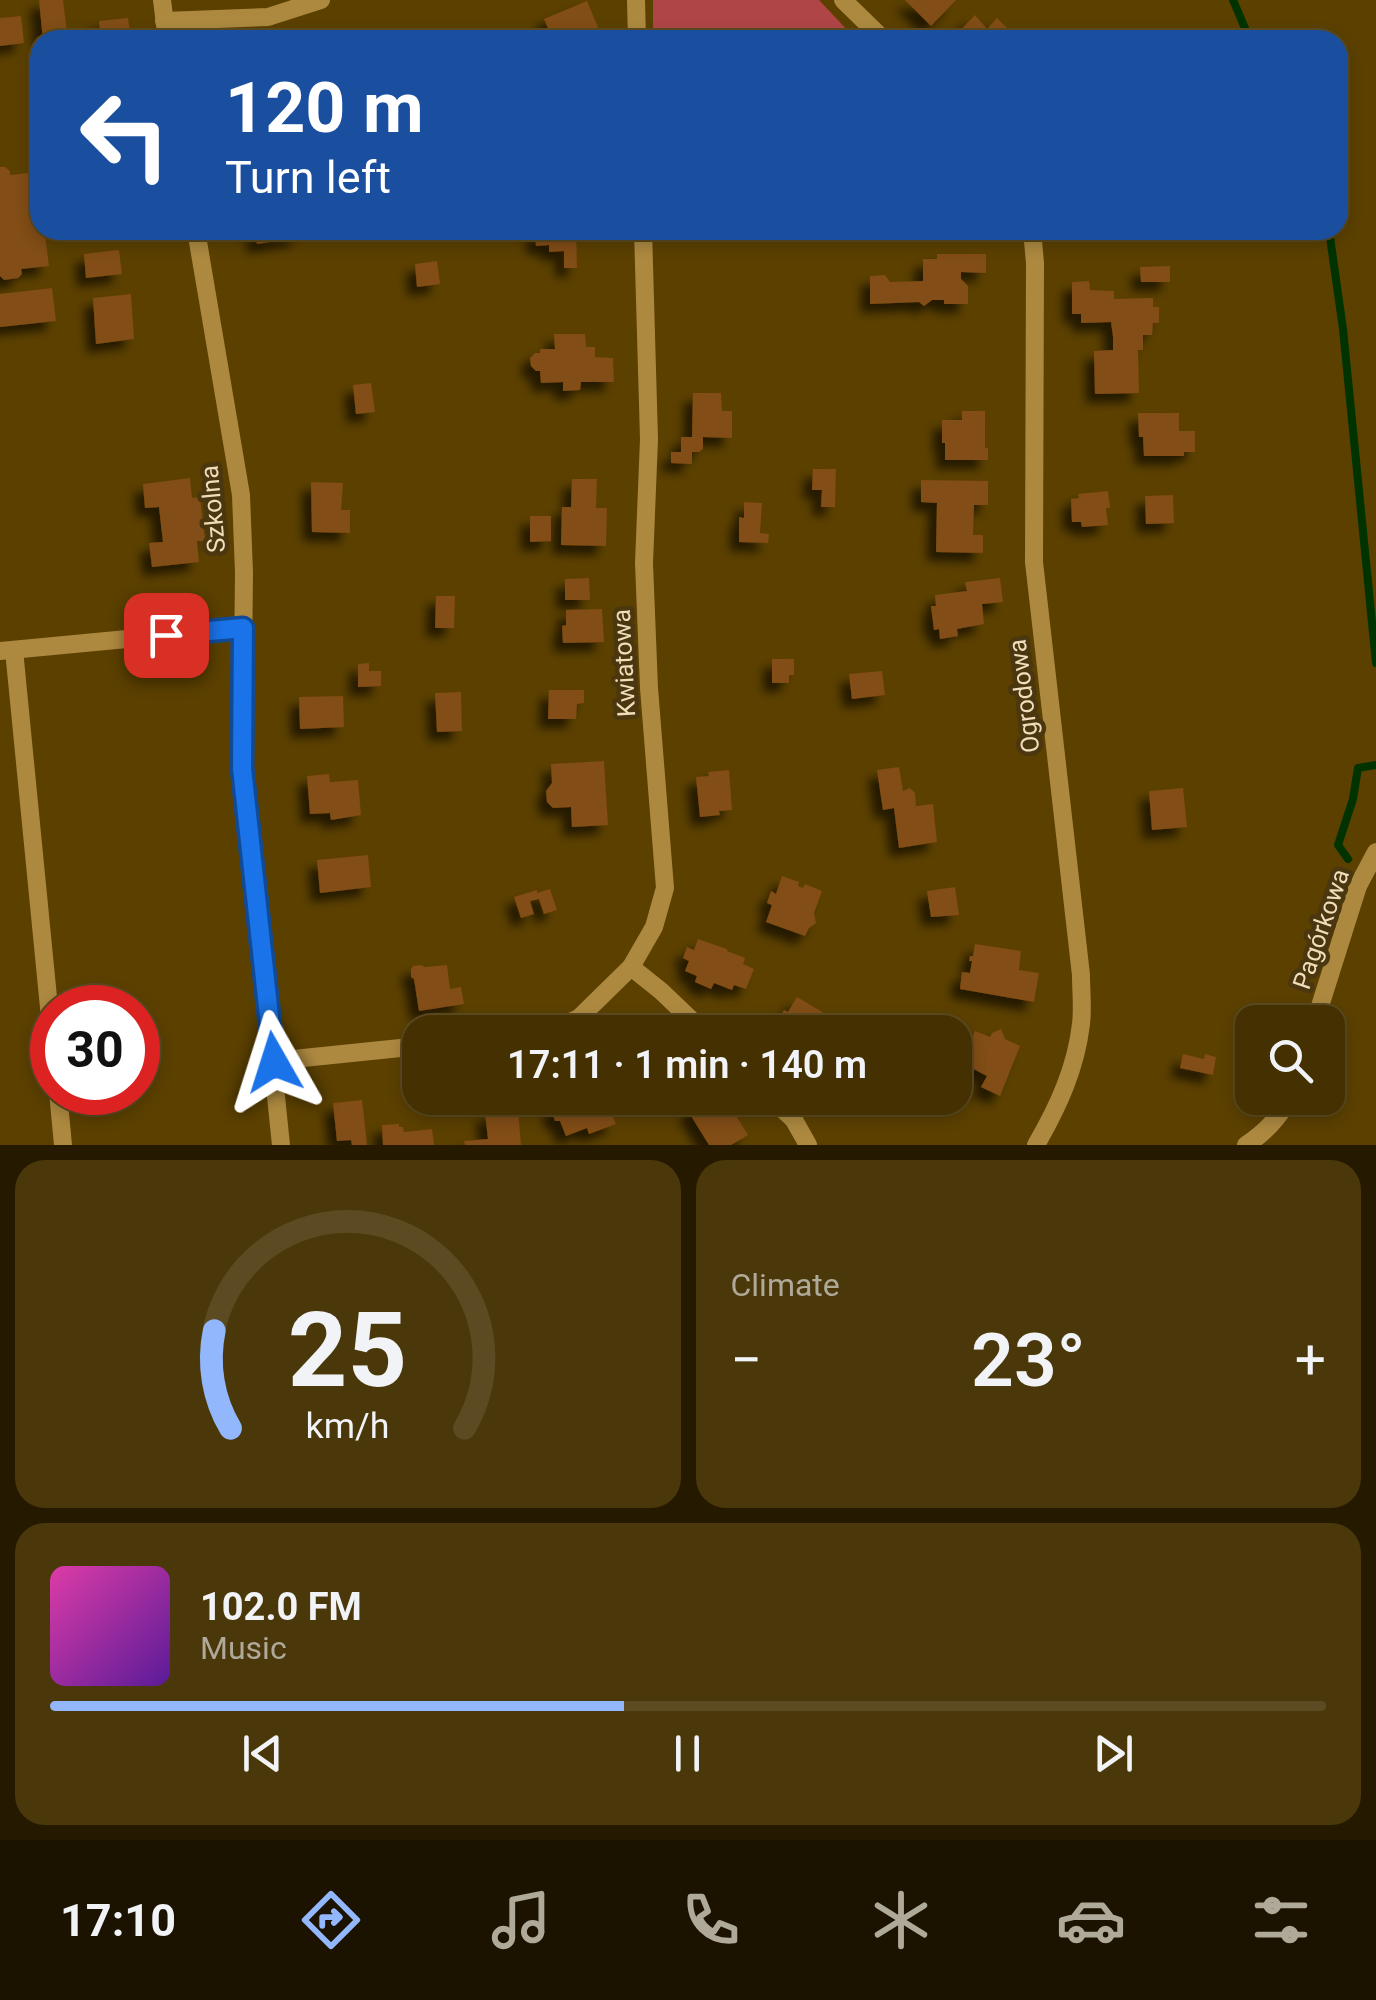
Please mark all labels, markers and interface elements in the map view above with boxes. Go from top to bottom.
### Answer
text: 120 m [225,67,424,149]
icon: left [60,70,190,200]
text: Turn left [225,151,391,204]
street label: Szkolna [195,464,231,554]
pin [124,593,209,678]
icon: arrive [139,608,194,663]
street label: Kwiatowa [607,608,641,718]
street label: Ogrodowa [1003,637,1045,755]
street label: Pagórkowa [1287,865,1355,993]
speed limit sign: 30 [30,985,160,1115]
map controls [1235,1005,1345,1115]
button: search [1235,1005,1345,1115]
position arrow [222,1010,326,1114]
text: 17:11 · 1 min · 140 m [507,1043,867,1087]
text: Climate [731,1266,840,1304]
text: 25 [288,1290,407,1411]
text: 23° [971,1316,1086,1404]
text: − [731,1328,762,1392]
text: + [1295,1328,1326,1392]
text: km/h [306,1405,390,1447]
text: 102.0 FM [200,1585,362,1629]
text: Music [200,1629,287,1667]
icon: previous [235,1726,290,1781]
icon: pause [660,1726,715,1781]
icon: next [1086,1726,1141,1781]
icon: directions [296,1885,366,1955]
icon: music [486,1885,556,1955]
icon: phone [676,1885,746,1955]
icon: climate [866,1885,936,1955]
icon: car [1056,1885,1126,1955]
icon: filters [1246,1885,1316,1955]
text: 17:10 [60,1894,176,1947]

